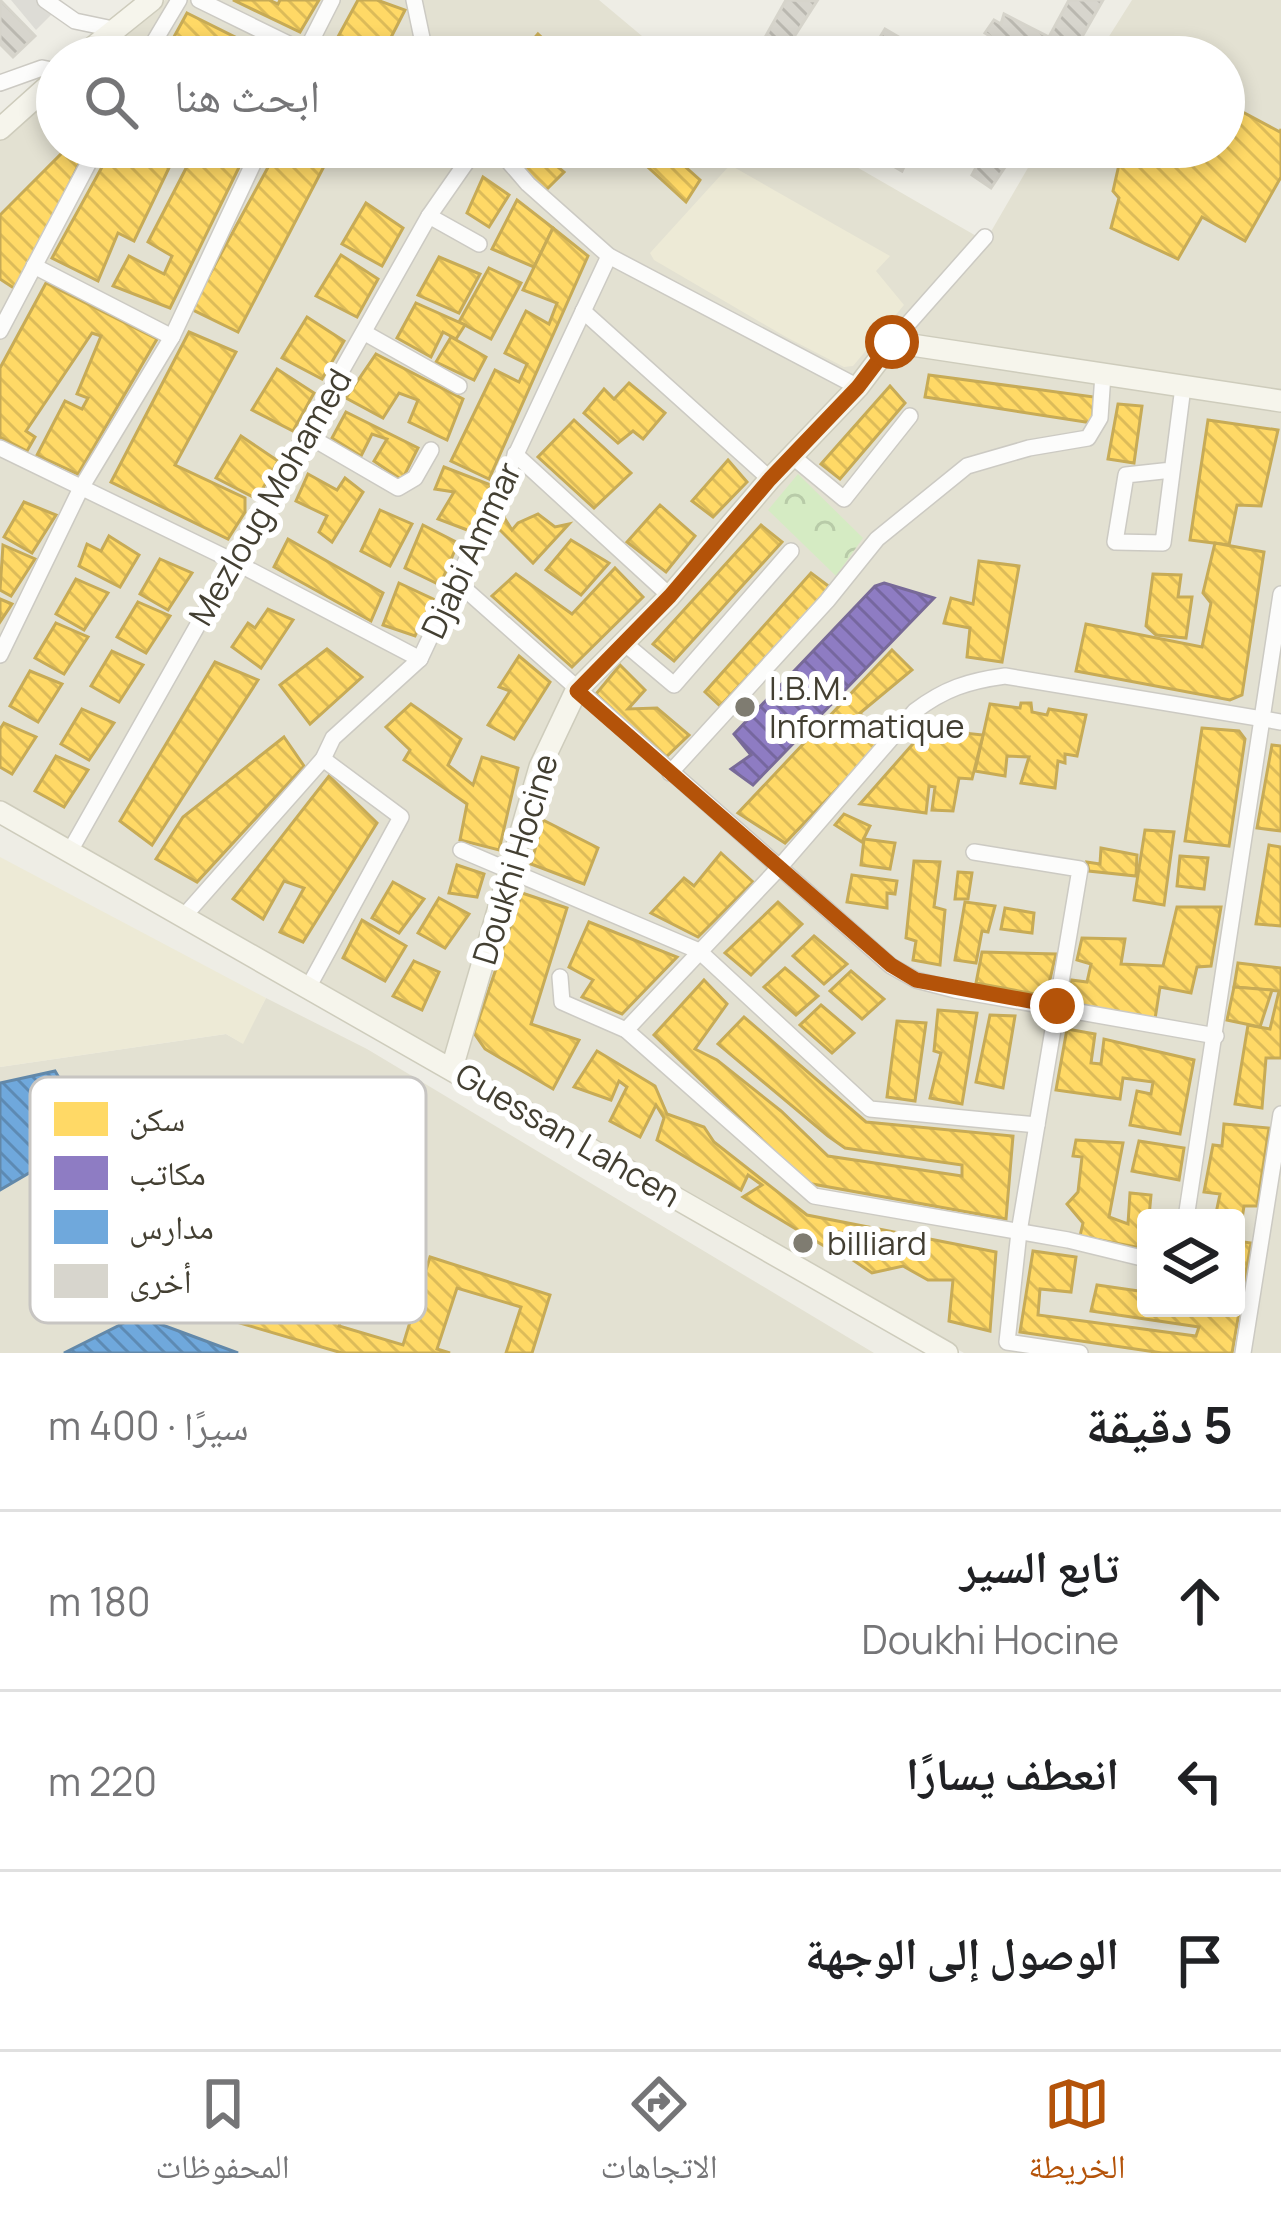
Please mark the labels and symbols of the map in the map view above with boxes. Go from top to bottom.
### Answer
route start [865,315,919,369]
street label: Mezloug Mohamed [178,360,361,633]
street label: Djabi Ammar [410,454,531,645]
place label: I.B.M. Informatique [769,665,964,748]
marker: I.B.M. Informatique [732,694,758,720]
street label: Doukhi Hocine [461,748,568,970]
route end [1030,979,1084,1033]
street label: Guessan Lahcen [448,1052,689,1217]
legend [30,1077,426,1323]
text: سكن [129,1096,185,1141]
text: مكاتب [129,1150,206,1195]
text: مدارس [129,1204,214,1249]
place label: billiard [827,1220,927,1265]
marker: billiard [790,1230,816,1256]
text: أخرى [129,1258,192,1303]

